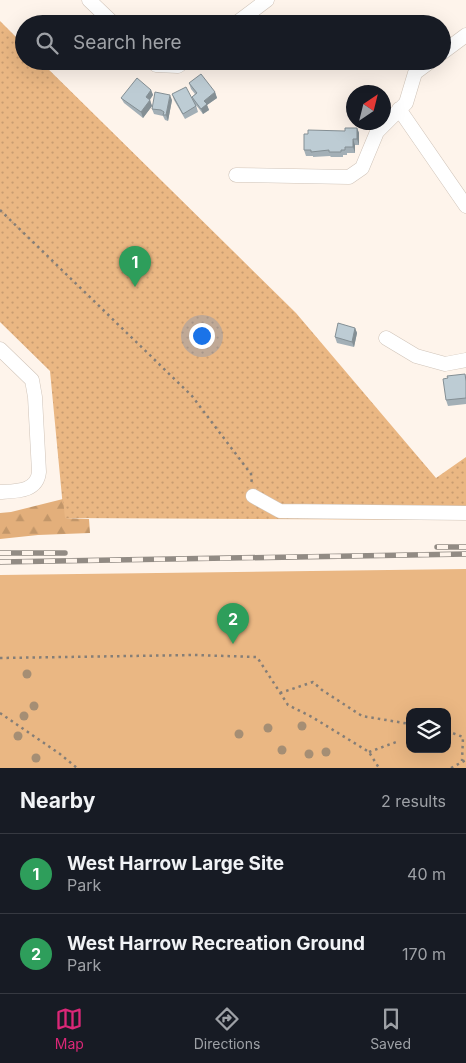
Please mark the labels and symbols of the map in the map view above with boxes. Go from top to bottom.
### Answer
north arrow [346,85,391,130]
pin: 1 [119,246,151,287]
your location [189,323,215,349]
pin: 2 [217,603,249,644]

